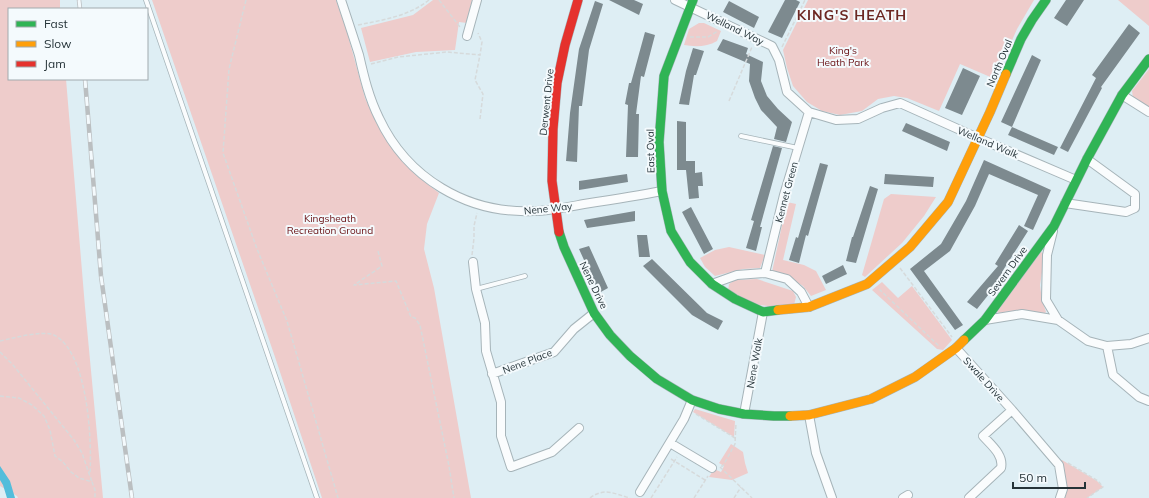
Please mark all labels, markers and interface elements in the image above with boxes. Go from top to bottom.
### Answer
district label: KING'S HEATH [797,6,907,24]
legend [8,8,148,80]
street label: Welland Way [704,9,767,48]
text: Fast [44,16,68,31]
text: Slow [44,36,72,51]
street label: North Oval [984,37,1015,89]
park label: King's Heath Park [817,44,870,69]
text: Jam [44,56,66,71]
street label: Derwent Drive [537,68,556,136]
street label: Welland Walk [955,124,1021,162]
street label: East Oval [644,129,657,173]
street label: Kennet Green [772,160,801,224]
street label: Nene Way [523,199,574,218]
park label: Kingsheath Recreation Ground [287,212,373,237]
street label: Severn Drive [985,244,1030,299]
street label: Nene Drive [577,259,611,311]
street label: Nene Walk [744,336,765,389]
street label: Nene Place [501,346,554,377]
street label: Swale Drive [960,354,1007,404]
scale bar [1013,464,1085,490]
text: 50 m [1019,470,1047,485]

